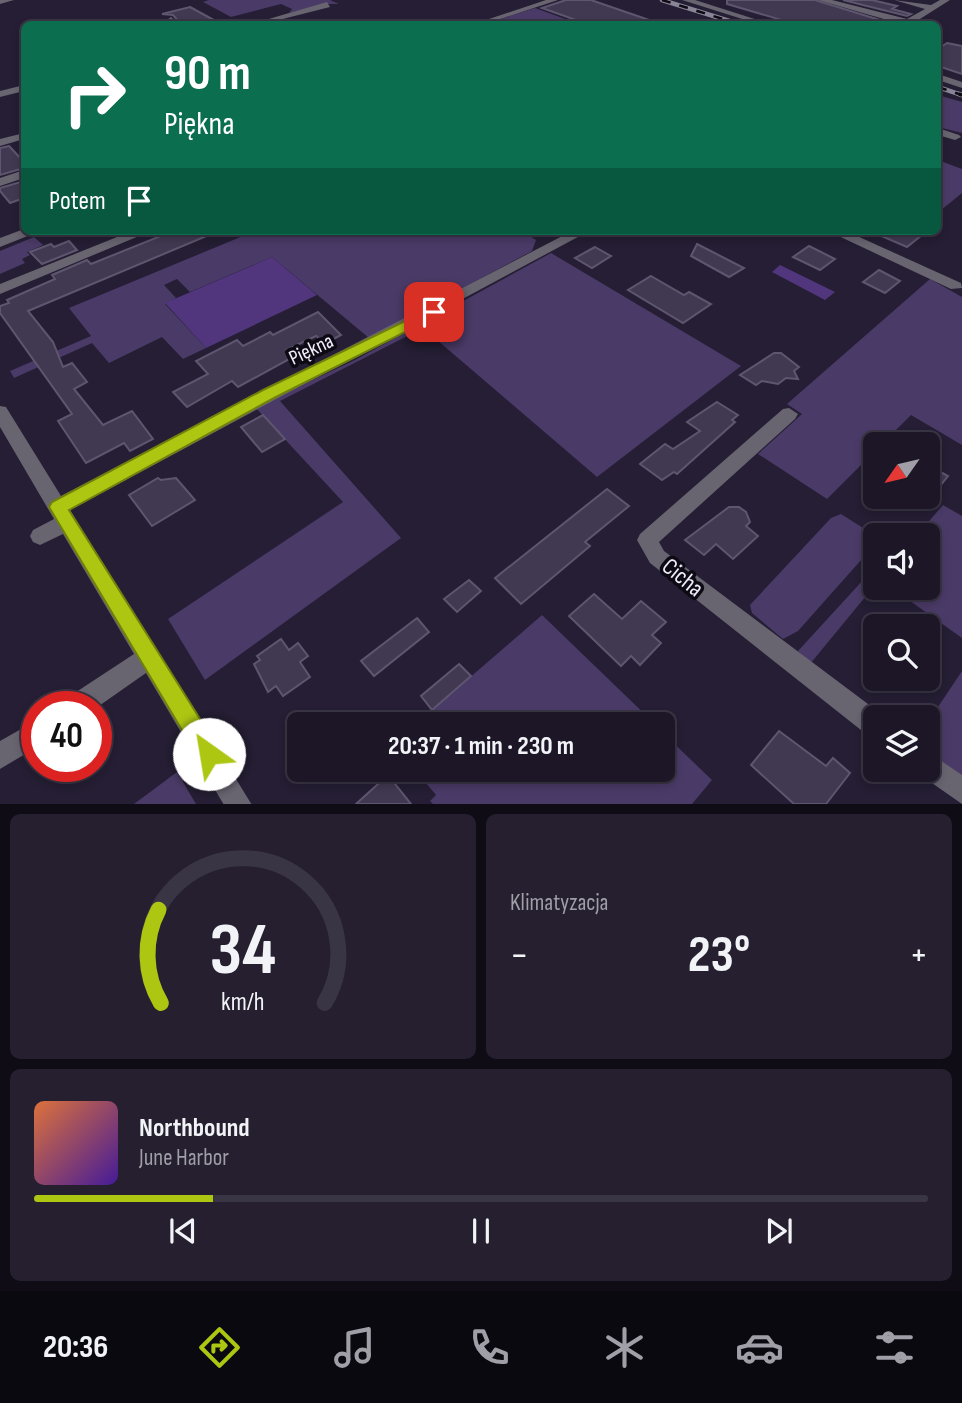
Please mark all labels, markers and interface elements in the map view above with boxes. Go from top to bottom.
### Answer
text: 90 m [164,45,251,104]
icon: right [49,49,140,140]
text: Piękna [164,105,235,144]
icon: arrive [120,182,158,220]
text: Potem [49,186,106,217]
pin [404,282,464,342]
icon: arrive [415,293,453,331]
street label: Piękna [285,328,337,371]
north arrow [863,432,940,509]
map controls [863,432,940,782]
button: sound [863,523,940,600]
street label: Cicha [656,552,709,603]
button: search [863,614,940,691]
speed limit sign: 40 [21,691,112,782]
button: layers [863,705,940,782]
position arrow [172,717,246,791]
text: 20:37 · 1 min · 230 m [388,731,574,762]
text: Klimatyzacja [510,889,608,917]
text: 34 [210,907,276,995]
text: 23° [688,924,750,987]
text: − [510,933,529,978]
text: + [909,933,928,978]
text: km/h [221,986,265,1017]
text: Northbound [139,1113,250,1144]
text: June Harbor [139,1144,229,1172]
icon: previous [164,1212,202,1250]
icon: pause [462,1212,500,1250]
icon: next [760,1212,798,1250]
icon: directions [195,1323,244,1372]
icon: music [330,1323,379,1372]
icon: phone [465,1323,514,1372]
icon: climate [600,1323,649,1372]
icon: car [735,1323,784,1372]
icon: filters [870,1323,919,1372]
text: 20:36 [43,1328,108,1367]

